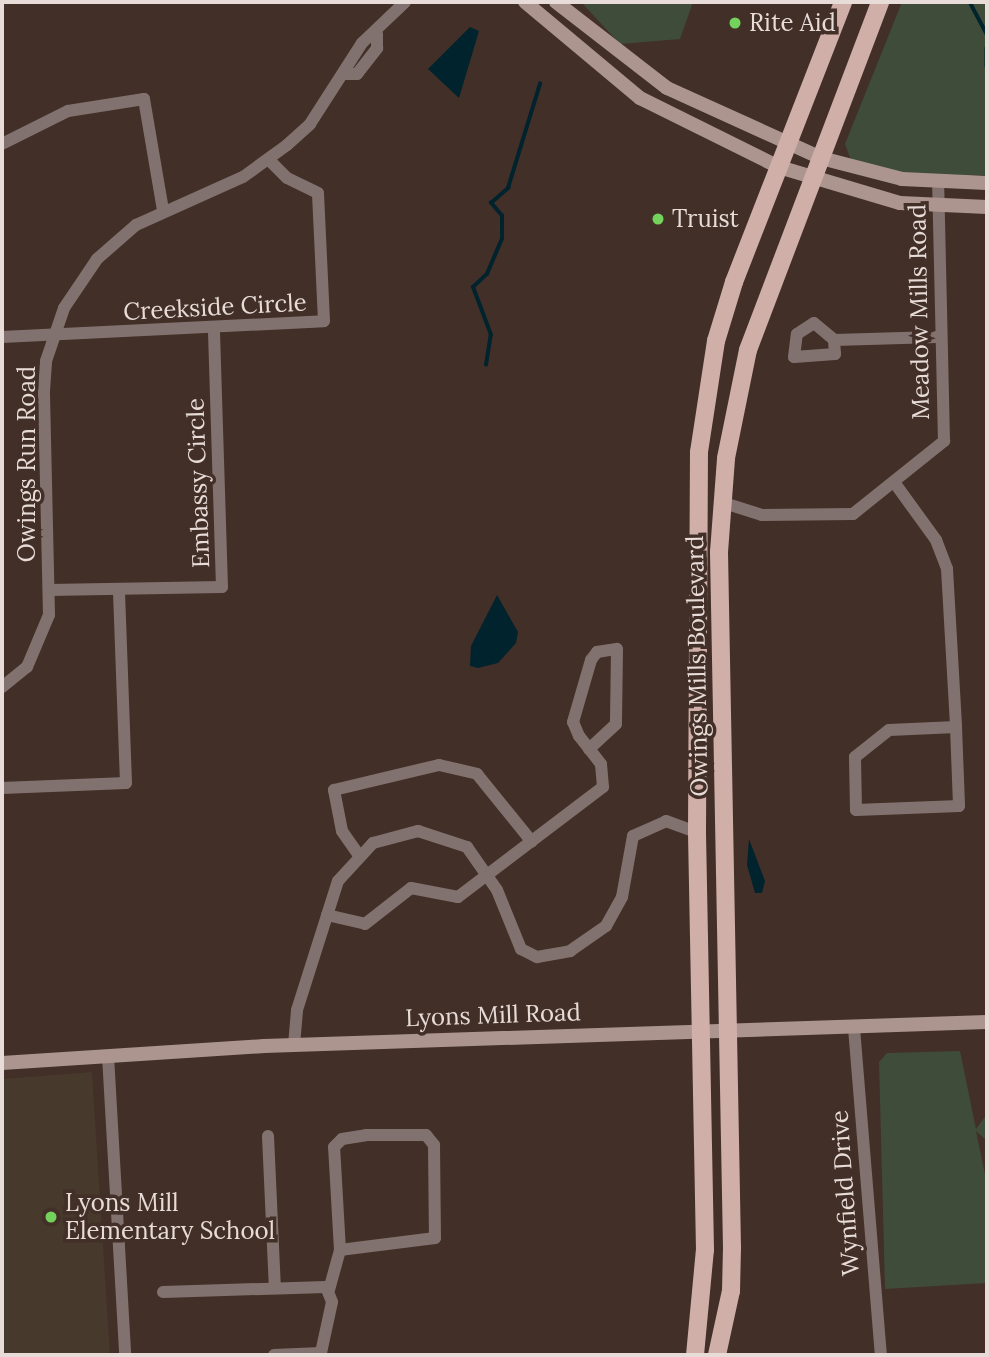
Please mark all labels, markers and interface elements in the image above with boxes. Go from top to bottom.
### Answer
place label: Rite Aid [749,9,836,37]
marker: Rite Aid [727,15,743,31]
street label: Meadow Mills Road [903,204,935,420]
place label: Truist [672,205,739,233]
marker: Truist [650,211,666,227]
street label: Creekside Circle [123,288,307,326]
street label: Owings Run Road [13,366,41,562]
street label: Embassy Circle [181,398,215,568]
street label: Owings Mills Boulevard [680,535,714,797]
street label: Lyons Mill Road [405,998,581,1032]
street label: Wynfield Drive [825,1109,865,1277]
place label: Lyons Mill Elementary School [65,1189,275,1245]
marker: Lyons Mill Elementary School [43,1209,59,1225]

